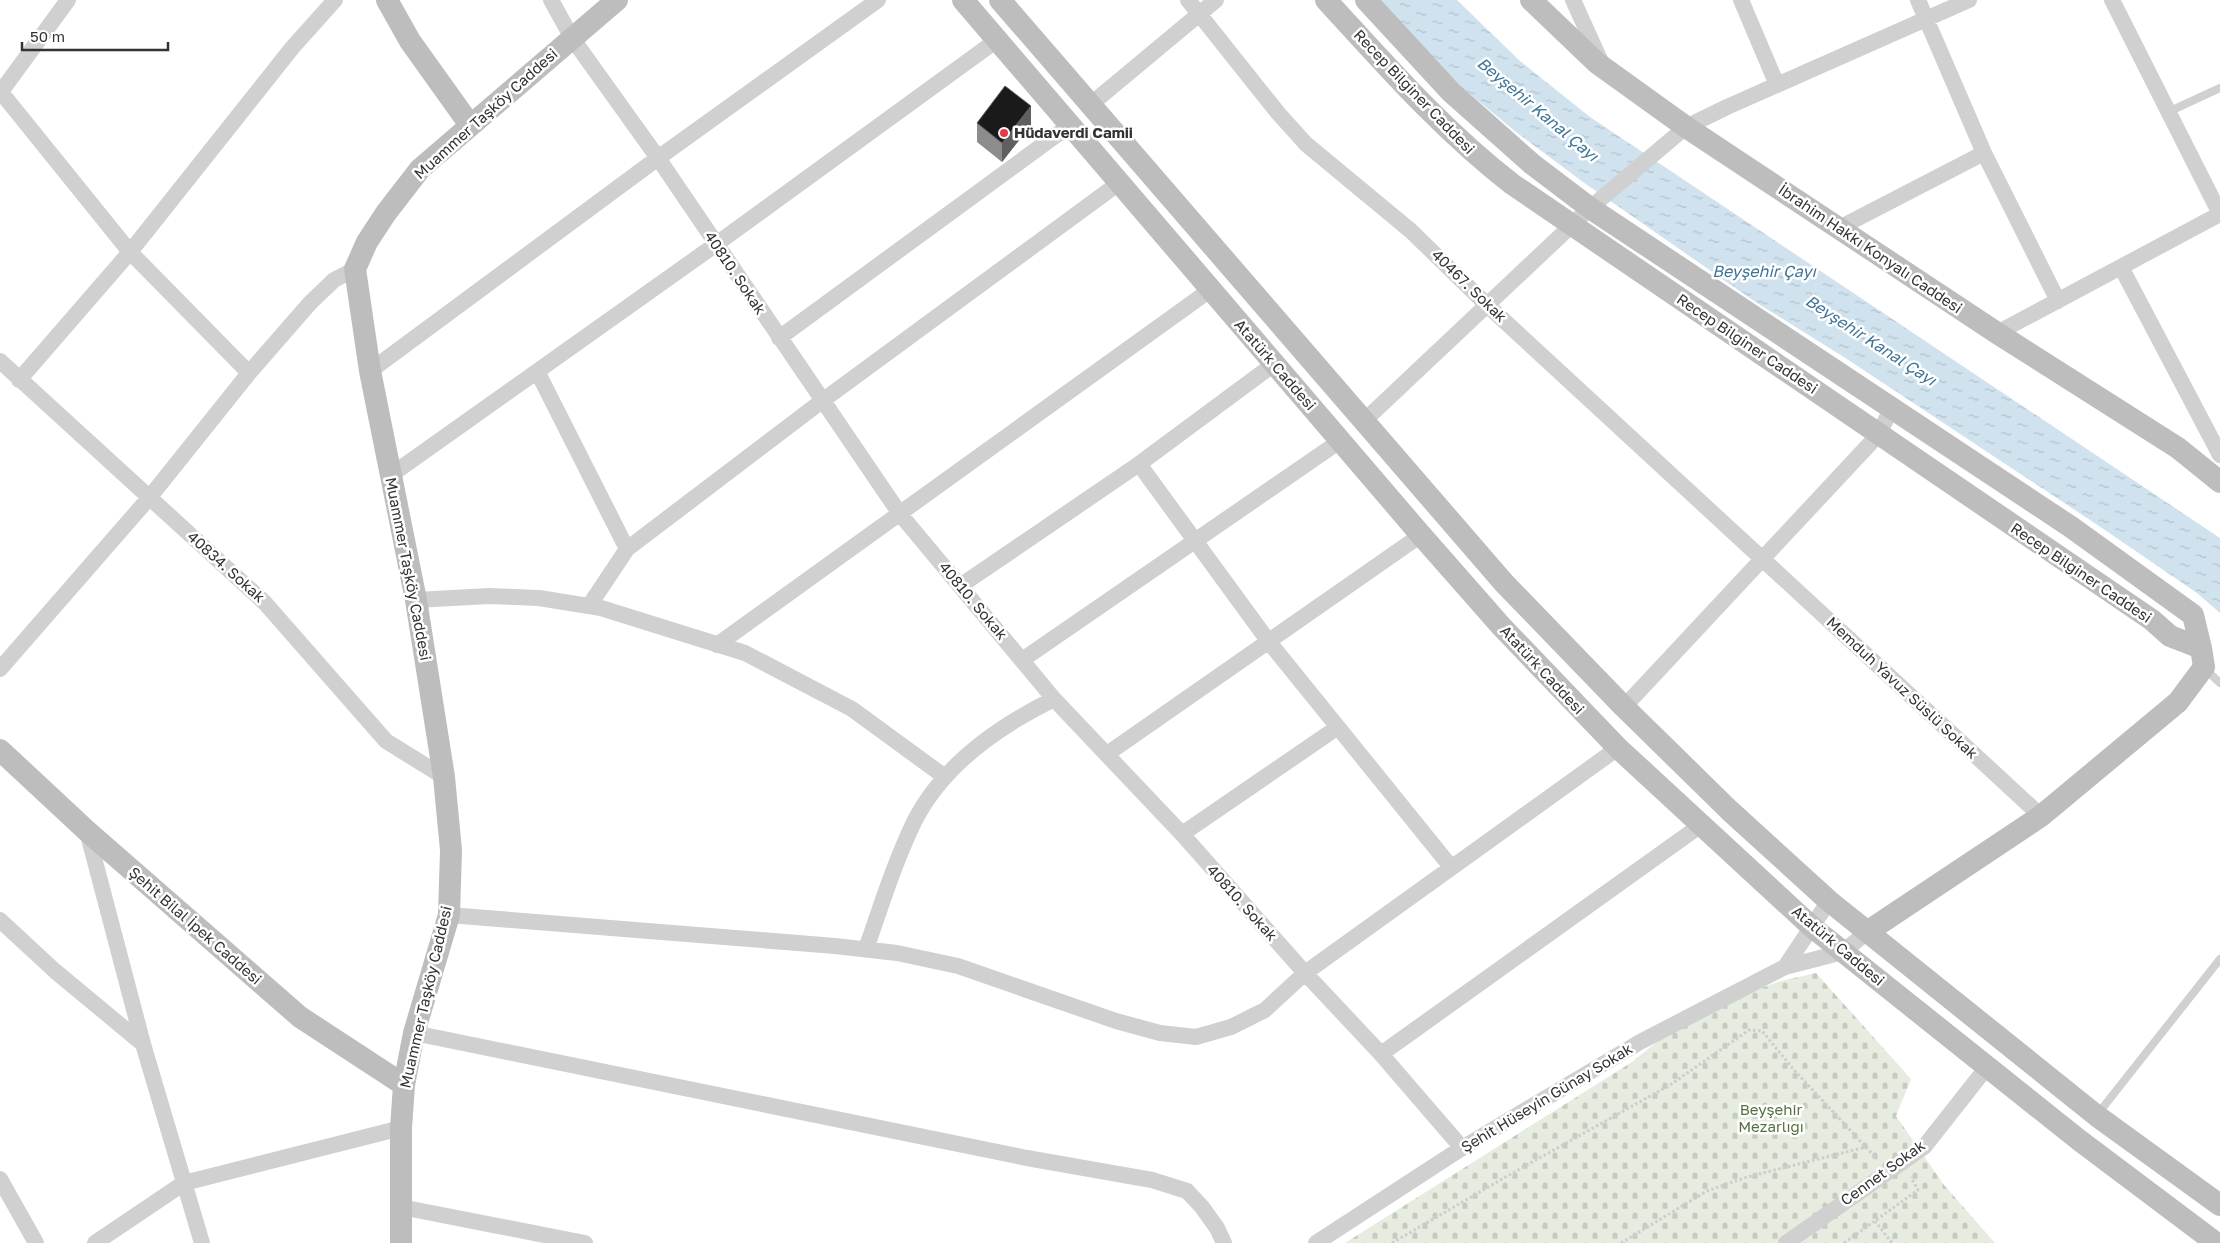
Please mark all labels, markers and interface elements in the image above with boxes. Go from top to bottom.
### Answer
scale bar [22,20,169,52]
street label: Recep Bilginer Caddesi [1351,25,1479,157]
text: 50 m [30,27,65,45]
street label: Muammer Taşköy Caddesi [410,44,561,182]
water label: Beyşehir Kanal Çayı [1474,53,1603,166]
place label: Hüdaverdi Camii [1014,123,1133,141]
marker: Hüdaverdi Camii [998,127,1010,139]
street label: İbrahim Hakkı Konyalı Caddesi [1775,180,1966,317]
street label: 40810. Sokak [701,227,771,318]
street label: 40467. Sokak [1429,245,1511,326]
water label: Beyşehir Çayı [1712,261,1817,281]
street label: Recep Bilginer Caddesi [1674,289,1821,397]
water label: Beyşehir Kanal Çayı [1802,290,1941,390]
street label: Atatürk Caddesi [1231,315,1320,414]
street label: Muammer Taşköy Caddesi [382,476,436,662]
street label: Recep Bilginer Caddesi [2008,518,2155,626]
street label: 40834. Sokak [184,527,269,606]
street label: 40810. Sokak [936,558,1012,643]
street label: Memduh Yavuz Süslü Sokak [1824,613,1982,762]
street label: Atatürk Caddesi [1497,621,1588,717]
street label: 40810. Sokak [1204,861,1282,945]
street label: Şehit Bilal İpek Caddesi [126,863,266,988]
street label: Atatürk Caddesi [1789,901,1888,989]
street label: Muammer Taşköy Caddesi [395,904,455,1090]
street label: Şehit Hüseyin Günay Sokak [1458,1039,1636,1155]
park label: Beyşehir Mezarlığı [1738,1100,1804,1135]
street label: Cennet Sokak [1837,1135,1928,1209]

